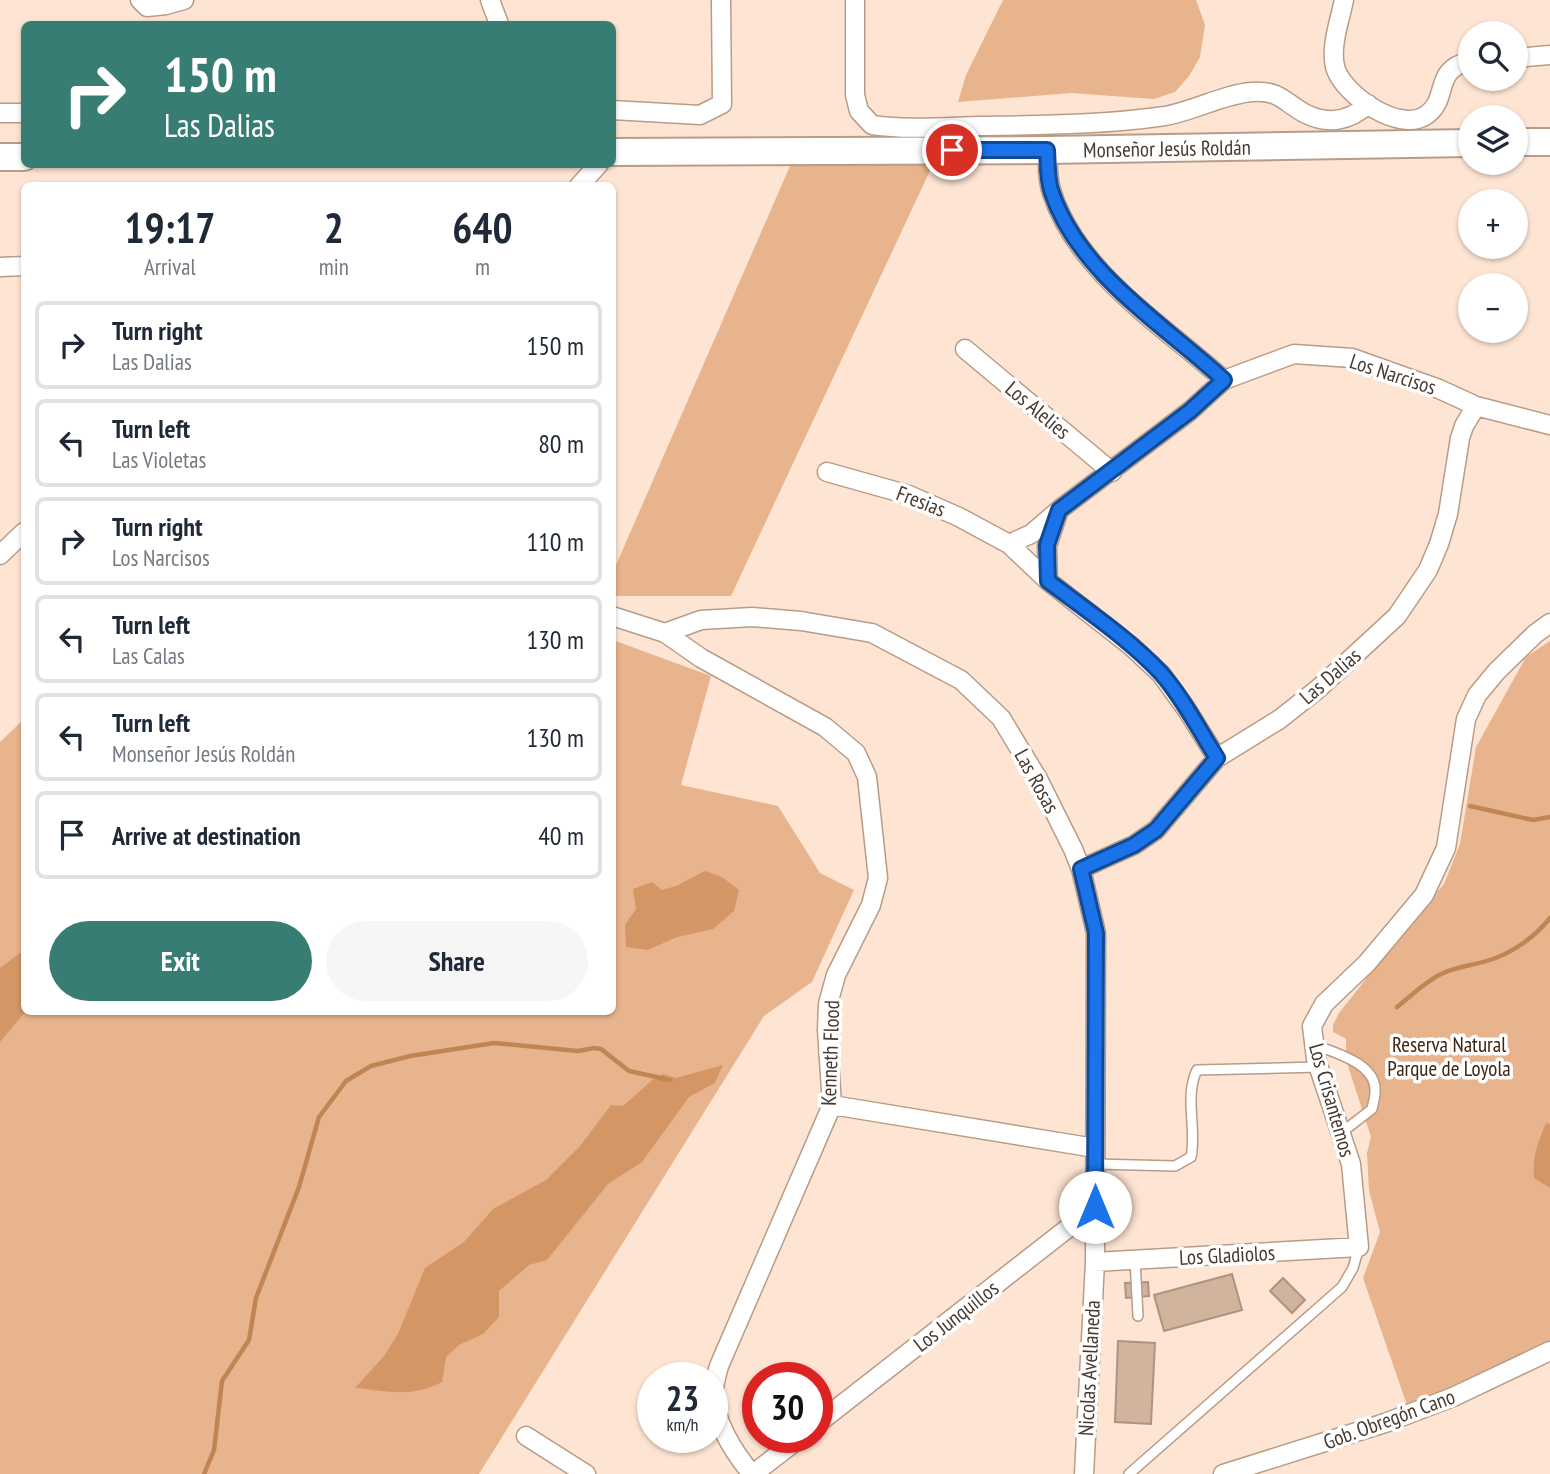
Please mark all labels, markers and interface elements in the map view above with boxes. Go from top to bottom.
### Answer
map controls [1458,21,1528,343]
button: search [1458,21,1528,91]
text: 150 m [164,42,277,106]
icon: right [49,49,140,140]
text: Las Dalias [164,104,275,146]
button: layers [1458,105,1528,175]
pin [922,120,982,180]
icon: arrive [933,131,971,169]
street label: Monseñor Jesús Roldán [1083,133,1251,163]
button: + [1458,189,1528,259]
text: 19:17 [124,200,215,255]
text: 2 [324,200,344,255]
text: 640 [452,200,513,255]
text: Arrival [144,252,196,281]
text: min [319,252,349,281]
text: m [475,252,490,281]
button: − [1458,273,1528,343]
text: Turn right [112,314,203,347]
icon: right [53,326,91,364]
text: 150 m [526,329,584,362]
text: Las Dalias [112,347,192,376]
street label: Los Narcisos [1346,347,1440,401]
street label: Los Alelies [1000,375,1076,445]
text: Turn left [112,412,190,445]
icon: left [53,424,91,462]
text: 80 m [538,427,584,460]
text: Las Violetas [112,445,206,474]
street label: Fresias [893,479,949,523]
text: Turn right [112,510,203,543]
icon: right [53,522,91,560]
text: 110 m [526,525,584,558]
text: Los Narcisos [112,543,210,572]
text: Turn left [112,608,190,641]
icon: left [53,620,91,658]
text: 130 m [526,623,584,656]
text: Las Calas [112,641,185,670]
street label: Las Dalias [1294,642,1366,710]
text: Turn left [112,706,190,739]
icon: left [53,718,91,756]
text: 130 m [526,721,584,754]
text: Monseñor Jesús Roldán [112,739,295,768]
street label: Las Rosas [1008,744,1066,818]
icon: arrive [53,816,91,854]
text: Arrive at destination [112,819,301,852]
text: 40 m [538,819,584,852]
button: Exit [49,921,312,1001]
button: Share [326,921,588,1001]
street label: Kenneth Flood [815,1000,845,1106]
park label: Reserva Natural Parque de Loyola [1387,1031,1511,1082]
street label: Los Crisantemos [1303,1040,1361,1160]
position arrow [1058,1170,1132,1244]
street label: Los Gladiolos [1178,1239,1276,1271]
street label: Los Junquillos [908,1274,1004,1358]
street label: Nicolas Avellaneda [1072,1299,1106,1437]
speed limit sign: 30 [742,1362,833,1453]
text: 23 [666,1375,699,1421]
street label: Gob. Obregón Cano [1320,1383,1458,1455]
text: km/h [667,1413,698,1436]

